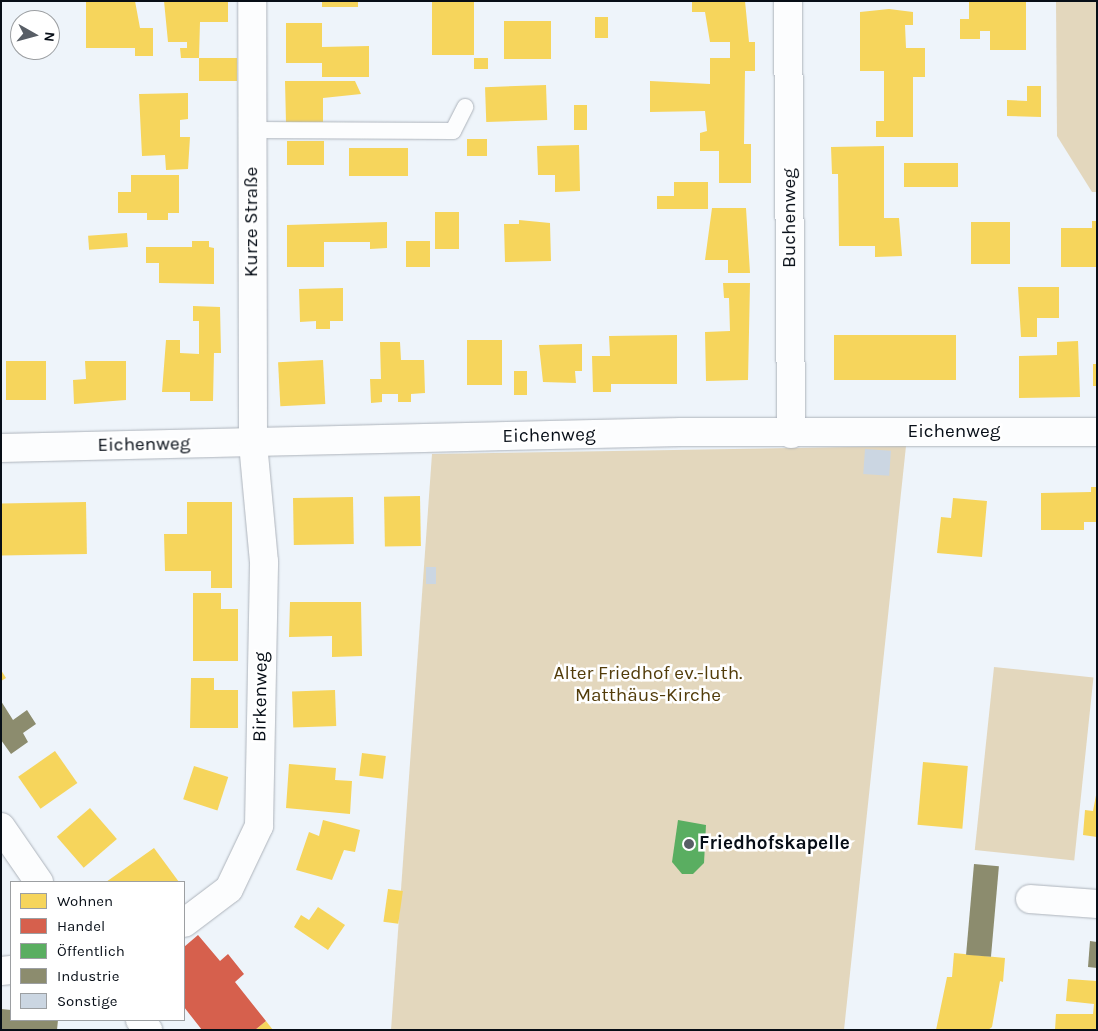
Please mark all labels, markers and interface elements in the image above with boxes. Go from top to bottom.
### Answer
north arrow [10,10,60,60]
text: N [40,31,58,43]
street label: Kurze Straße [241,167,263,277]
street label: Buchenweg [779,168,801,268]
street label: Eichenweg [907,421,1001,443]
street label: Eichenweg [502,424,596,448]
street label: Eichenweg [97,433,191,457]
street label: Birkenweg [249,652,273,742]
park label: Alter Friedhof ev.-luth. Matthäus-Kirche [553,663,743,707]
place label: Friedhofskapelle [699,833,850,855]
marker: Friedhofskapelle [683,838,695,850]
legend [10,881,185,1021]
text: Wohnen [57,892,113,910]
text: Handel [57,917,105,935]
text: Öffentlich [57,942,125,960]
text: Industrie [57,967,119,985]
text: Sonstige [57,992,117,1010]

